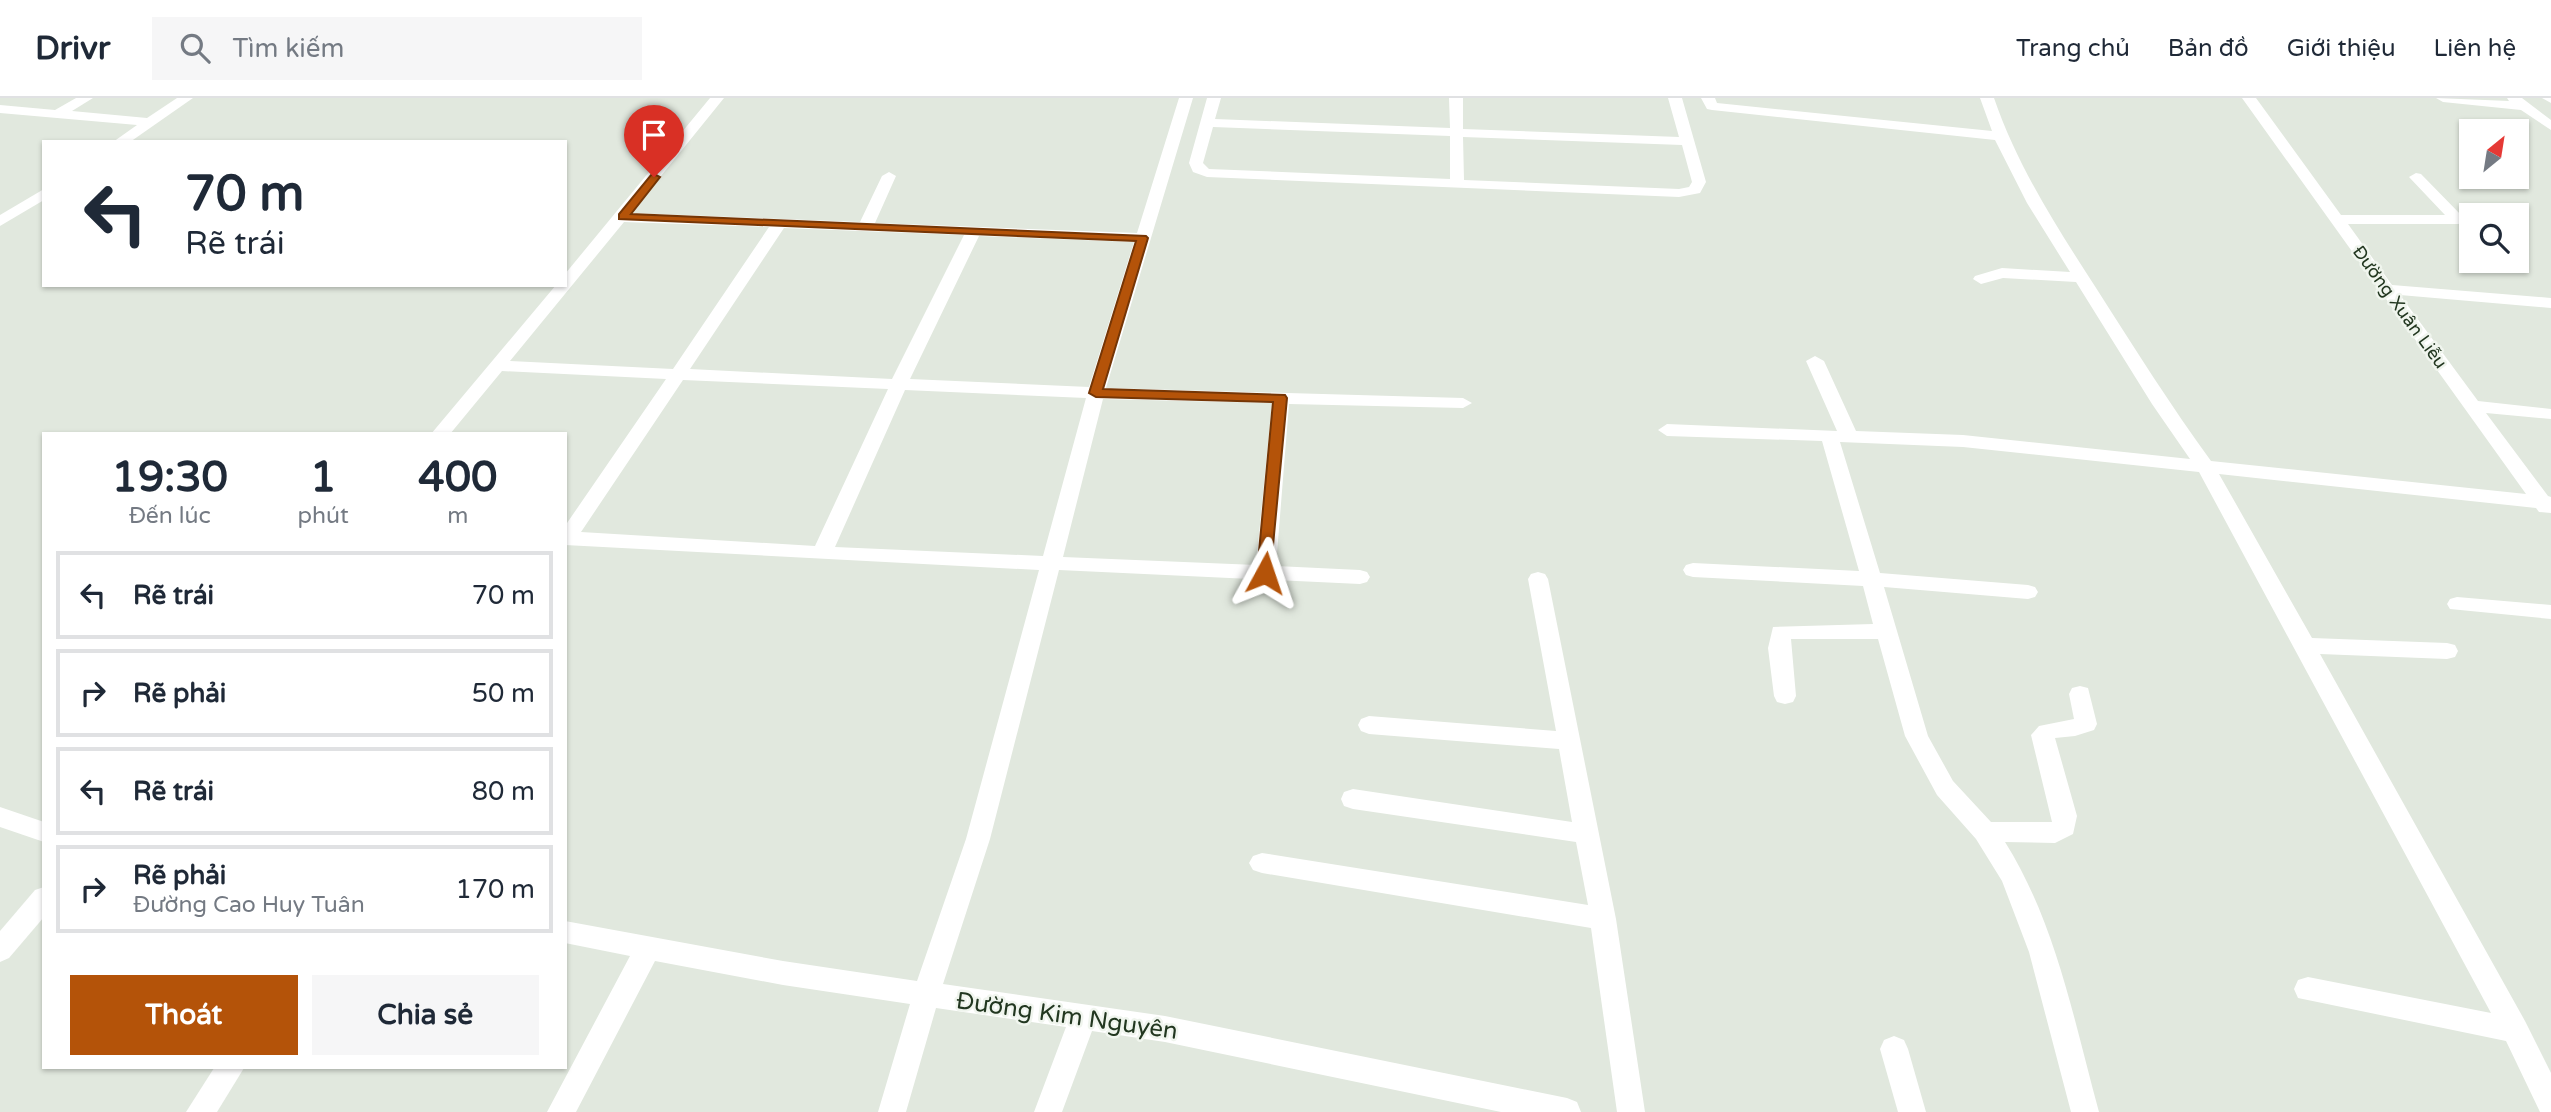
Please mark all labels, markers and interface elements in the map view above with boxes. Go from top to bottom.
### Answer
search box [152,17,642,80]
text: Drivr [35,29,110,68]
icon: search [176,29,214,67]
text: Tìm kiếm [232,33,344,64]
text: Trang chủ [2016,34,2130,63]
text: Bản đồ [2168,34,2249,63]
text: Giới thiệu [2287,34,2396,63]
text: Liên hệ [2434,34,2516,63]
pin [624,105,684,177]
icon: arrive [635,116,673,154]
north arrow [2459,119,2529,189]
map controls [2459,119,2529,273]
text: 70 m [185,165,304,224]
icon: left [70,168,161,259]
button: search [2459,203,2529,273]
text: Rẽ trái [185,225,285,263]
street label: Đường Xuân Liễu [2348,241,2452,373]
text: 19:30 [112,452,228,503]
text: 1 [310,452,336,503]
text: 400 [418,452,497,503]
text: Đến lúc [129,502,211,530]
text: phút [298,502,349,530]
text: m [447,502,468,530]
position arrow [1228,536,1302,610]
icon: left [74,576,112,614]
text: Rẽ trái [133,580,214,611]
text: 70 m [472,580,535,611]
icon: right [74,674,112,712]
text: Rẽ phải [133,678,226,709]
text: 50 m [472,678,535,709]
icon: left [74,772,112,810]
text: Rẽ trái [133,776,214,807]
text: 80 m [472,776,535,807]
text: Rẽ phải [133,860,226,891]
icon: right [74,870,112,908]
text: 170 m [455,874,535,905]
text: Đường Cao Huy Tuân [133,891,365,919]
button: Thoát [70,975,298,1055]
button: Chia sẻ [312,975,539,1055]
street label: Đường Kim Nguyên [954,986,1180,1046]

